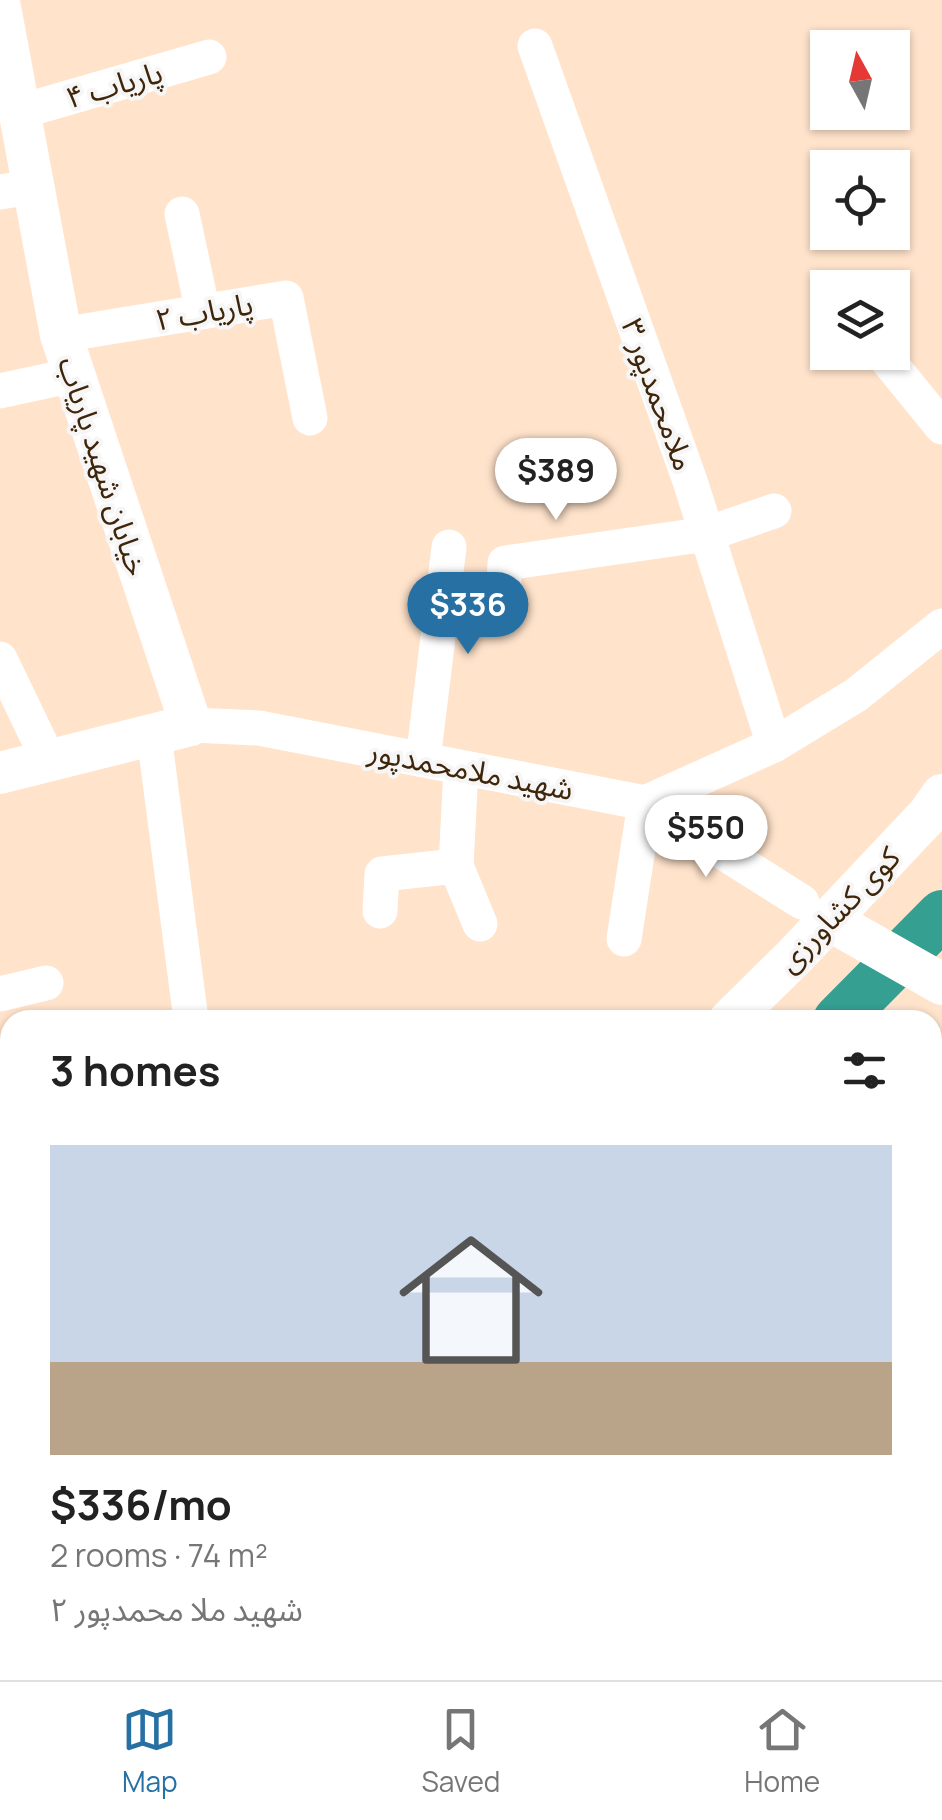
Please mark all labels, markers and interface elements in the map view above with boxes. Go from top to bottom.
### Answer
north arrow [810,30,910,130]
map controls [810,30,910,370]
street label: پاریاب ۴ [61,51,167,118]
button: locate [810,150,910,250]
button: layers [810,270,910,370]
street label: پاریاب ۲ [152,282,256,340]
street label: ملامحمدپور ۳ [612,312,705,476]
street label: خیابان شهید پاریاب [49,351,159,581]
pin: $389 [497,438,615,523]
text: $389 [517,448,595,492]
pin: $336 [409,572,527,657]
text: $336 [429,582,507,626]
street label: شهید ملامحمدپور [364,729,577,809]
pin: $550 [647,795,765,880]
text: $550 [667,805,745,849]
street label: کوی کشاورزی [768,837,909,981]
text: 3 homes [50,1041,220,1099]
icon: filters [837,1043,892,1098]
icon: home [381,1210,561,1390]
text: $336/mo [50,1475,232,1533]
text: 2 rooms · 74 m² [50,1533,268,1577]
text: شهید ملا محمدپور ۲ [50,1587,303,1631]
tab: Map [122,1702,178,1800]
tab: Saved [422,1702,500,1800]
tab: Home [744,1702,820,1800]

